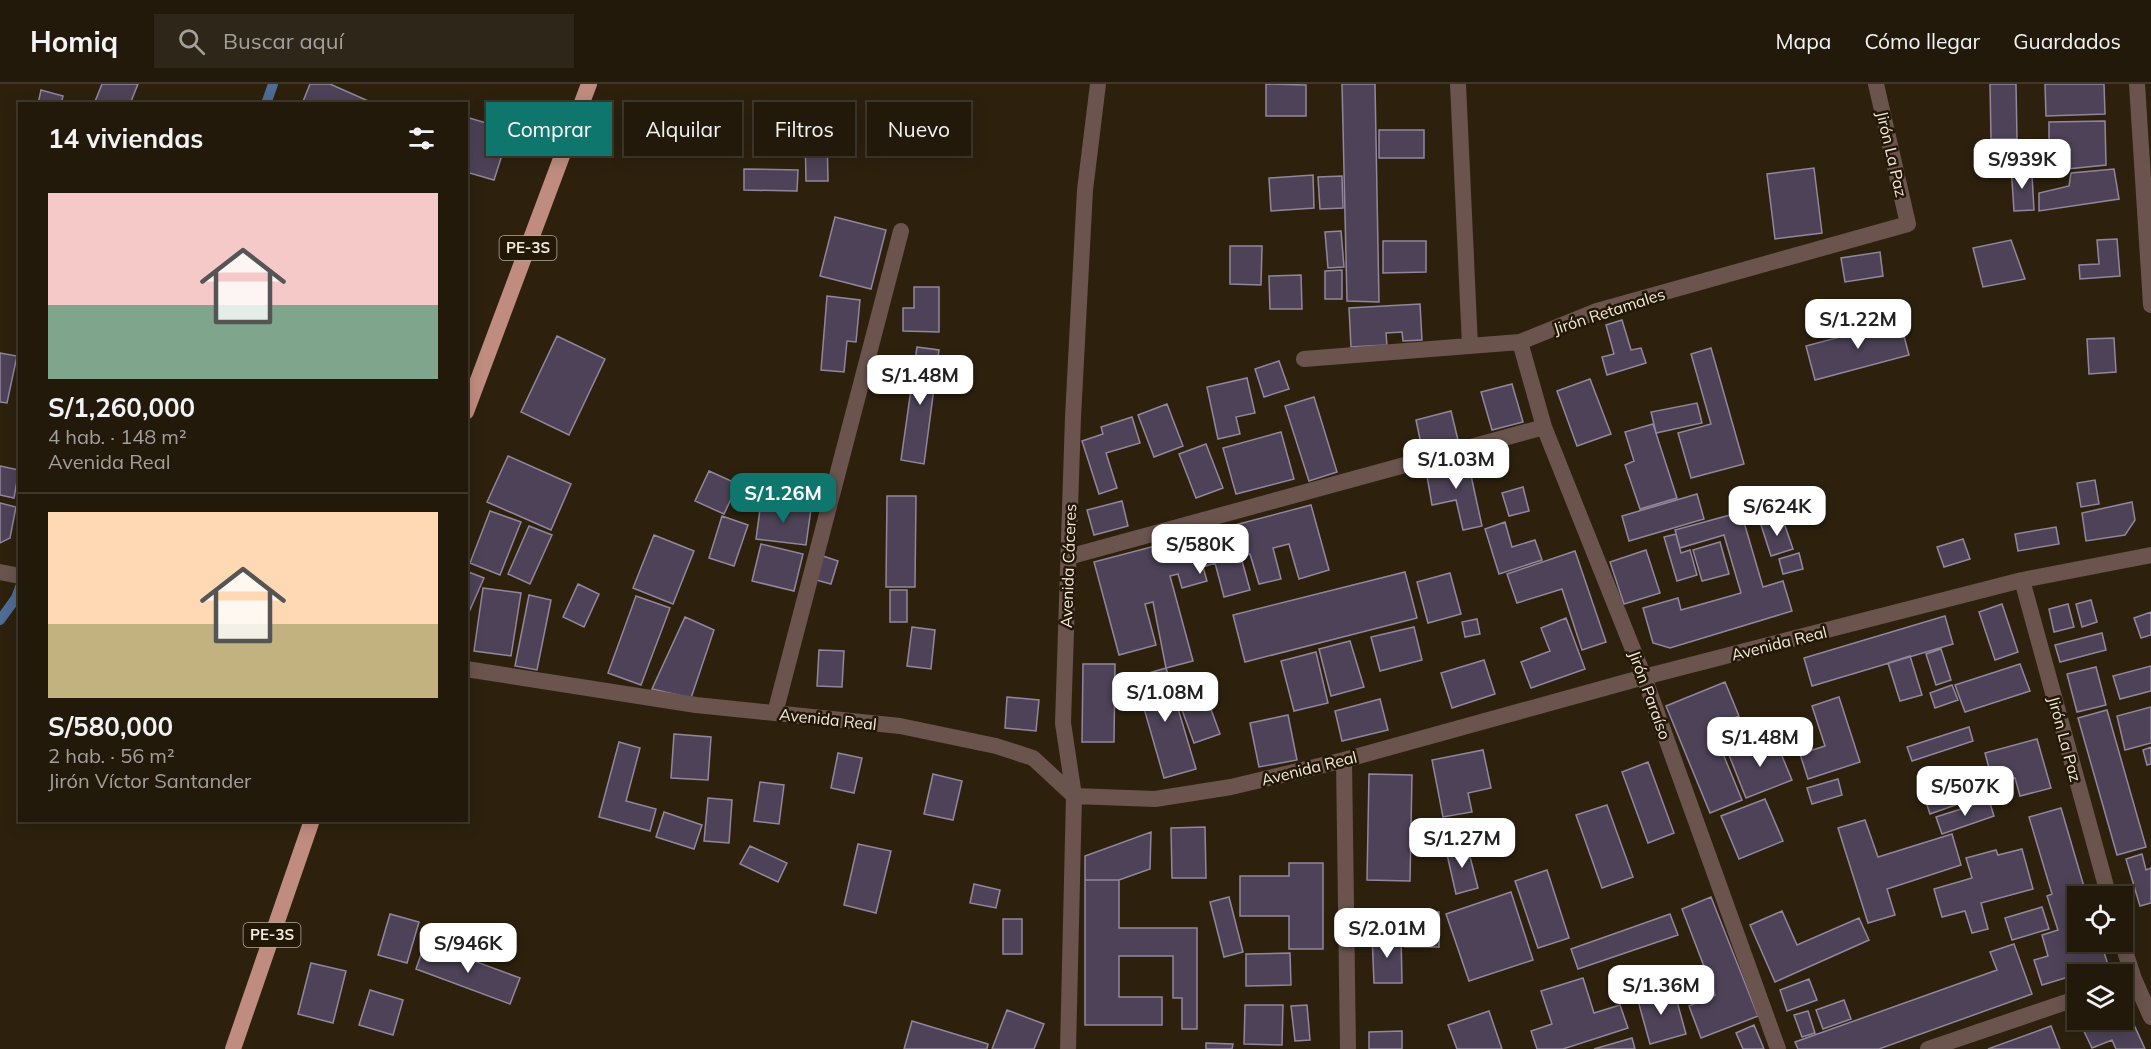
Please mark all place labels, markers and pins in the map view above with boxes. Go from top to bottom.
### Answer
pin: S/939K [1973,139,2071,190]
pin: S/1.22M [1803,299,1913,350]
pin: S/1.48M [865,355,975,406]
pin: S/1.03M [1401,439,1511,490]
pin: S/1.26M [728,473,838,524]
pin: S/624K [1728,486,1826,537]
pin: S/580K [1151,524,1249,575]
pin: S/1.08M [1110,672,1220,723]
pin: S/1.48M [1705,717,1815,768]
pin: S/507K [1916,766,2014,817]
pin: S/1.27M [1407,818,1517,869]
pin: S/2.01M [1332,908,1442,959]
pin: S/946K [419,923,517,974]
pin: S/1.36M [1606,965,1716,1016]

